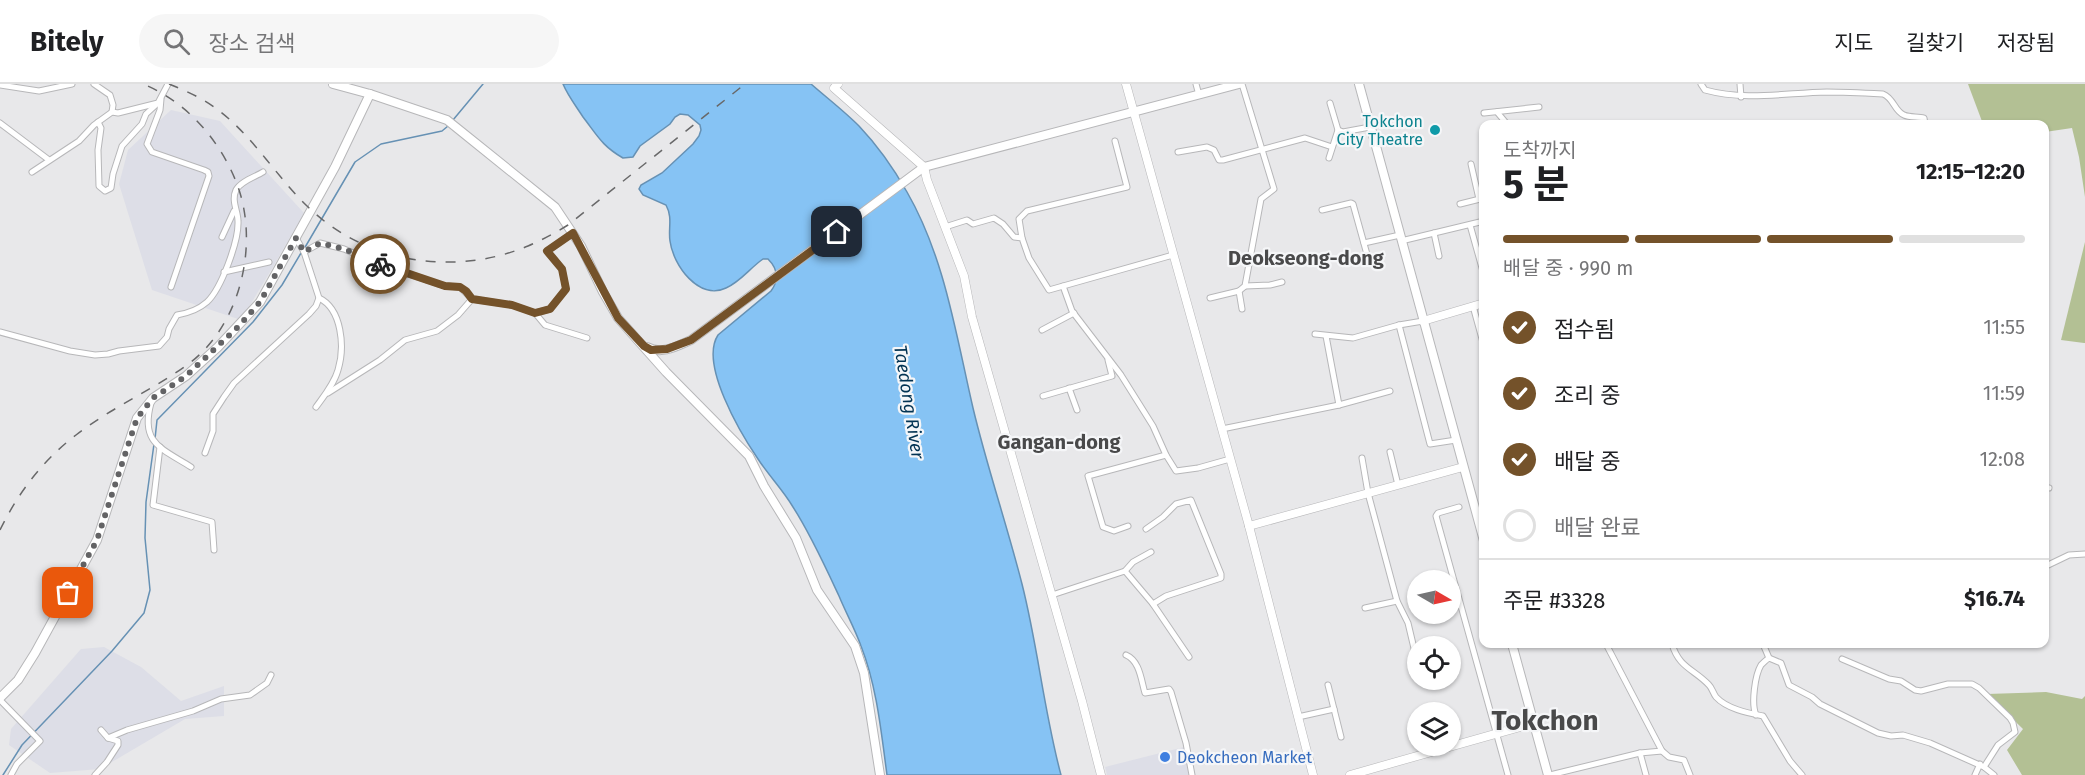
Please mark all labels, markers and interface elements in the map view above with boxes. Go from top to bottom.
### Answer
search box [139,14,559,68]
text: Bitely [30,25,103,58]
icon: search [160,25,193,58]
text: 장소 검색 [208,30,295,57]
text: 지도 [1834,30,1873,56]
text: 길찾기 [1906,30,1964,56]
text: 저장됨 [1997,30,2055,56]
place label: Tokchon City Theatre [1337,112,1423,149]
marker: Tokchon City Theatre [1428,123,1442,137]
text: 도착까지 [1503,138,1577,162]
text: 12:15–12:20 [1916,158,2025,185]
text: 5 분 [1503,162,1569,208]
pin [811,206,862,257]
icon: home [820,215,853,248]
courier [350,234,410,294]
district label: Deokseong-dong [1228,246,1385,270]
icon: bike [364,248,397,281]
text: 배달 중 · 990 m [1503,256,1634,280]
icon: check [1503,311,1536,344]
text: 11:55 [1983,315,2025,339]
text: 접수됨 [1554,316,1615,343]
water label: Taedong River [889,344,929,462]
icon: check [1503,377,1536,410]
text: 11:59 [1983,381,2025,405]
text: 조리 중 [1554,382,1621,409]
district label: Gangan-dong [998,430,1121,454]
icon: check [1503,443,1536,476]
text: 12:08 [1979,447,2025,471]
text: 배달 중 [1554,448,1621,475]
text: 배달 완료 [1554,514,1641,541]
pin [42,567,93,618]
north arrow [1407,570,1461,624]
map controls [1407,570,1461,756]
icon: bag [51,576,84,609]
text: $16.74 [1964,585,2025,612]
text: 주문 #3328 [1503,587,1605,614]
button: locate [1407,636,1461,690]
button: layers [1407,702,1461,756]
district label: Tokchon [1491,704,1599,737]
place label: Deokcheon Market [1177,748,1312,767]
marker: Deokcheon Market [1158,750,1172,764]

